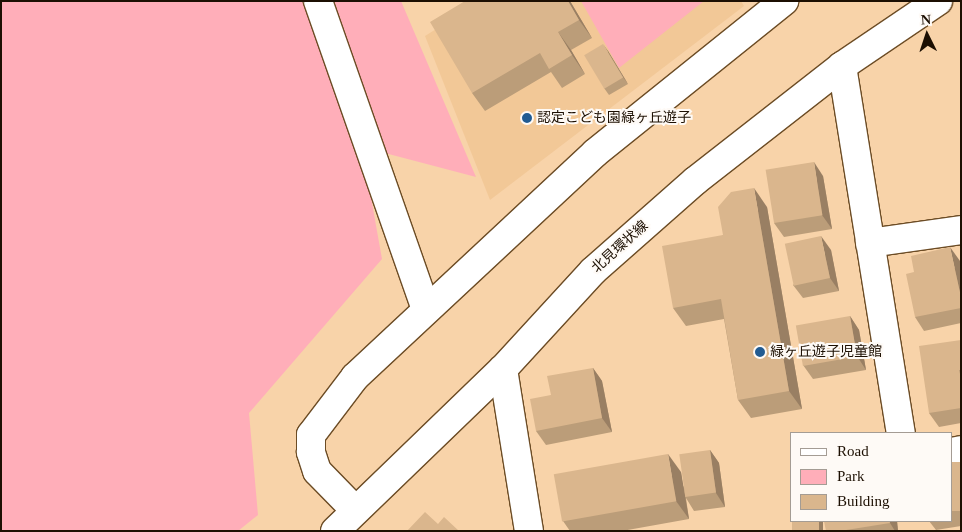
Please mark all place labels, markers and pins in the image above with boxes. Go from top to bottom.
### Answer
place label: 認定こども園緑ヶ丘遊子 [537,110,691,126]
marker: 認定こども園緑ヶ丘遊子 [521,112,533,124]
place label: 緑ヶ丘遊子児童館 [770,344,882,360]
marker: 緑ヶ丘遊子児童館 [754,346,766,358]

